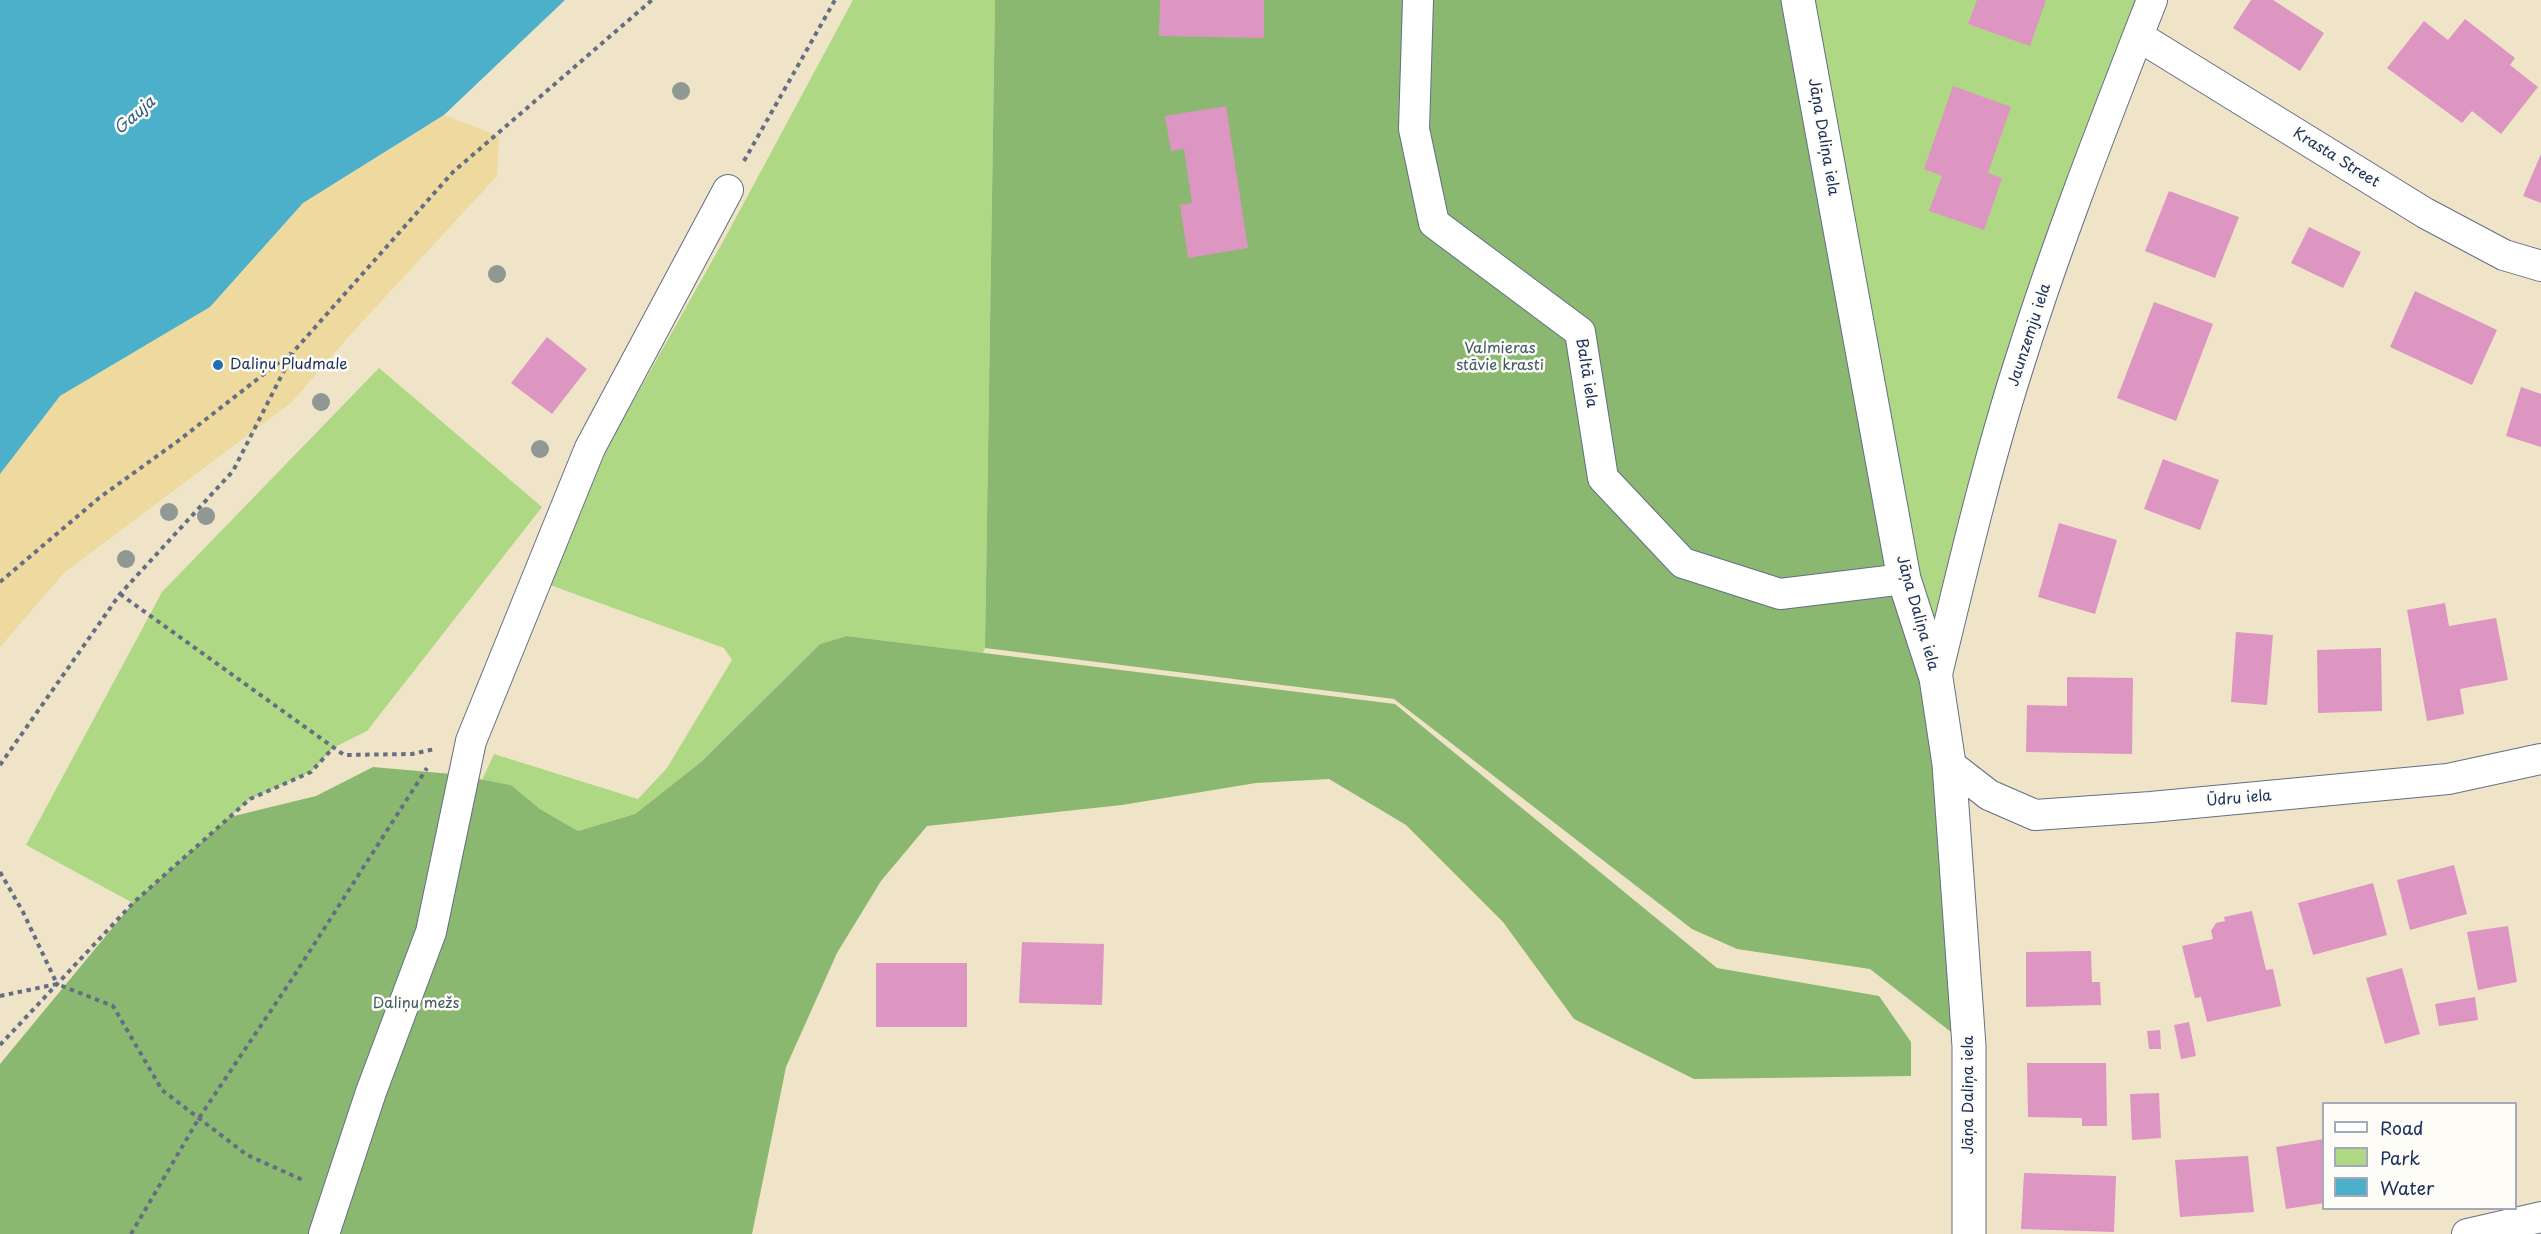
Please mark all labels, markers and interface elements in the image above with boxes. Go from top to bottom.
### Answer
street label: Jāņa Daliņa iela [1804,77,1842,197]
water label: Gauja [111,93,159,139]
street label: Krasta Street [2289,124,2383,192]
street label: Jaunzemju iela [2005,281,2055,389]
street label: Baltā iela [1572,337,1600,409]
park label: Valmieras stāvie krasti [1456,340,1544,375]
place label: Daliņu Pludmale [230,356,348,374]
marker: Daliņu Pludmale [211,358,225,372]
street label: Jāņa Daliņa iela [1892,553,1942,673]
street label: Ūdru iela [2206,787,2272,811]
park label: Daliņu mežs [373,995,459,1013]
street label: Jāņa Daliņa iela [1960,1036,1978,1154]
legend [2322,1102,2517,1210]
text: Road [2380,1114,2424,1141]
text: Park [2380,1144,2420,1171]
text: Water [2380,1174,2434,1201]

